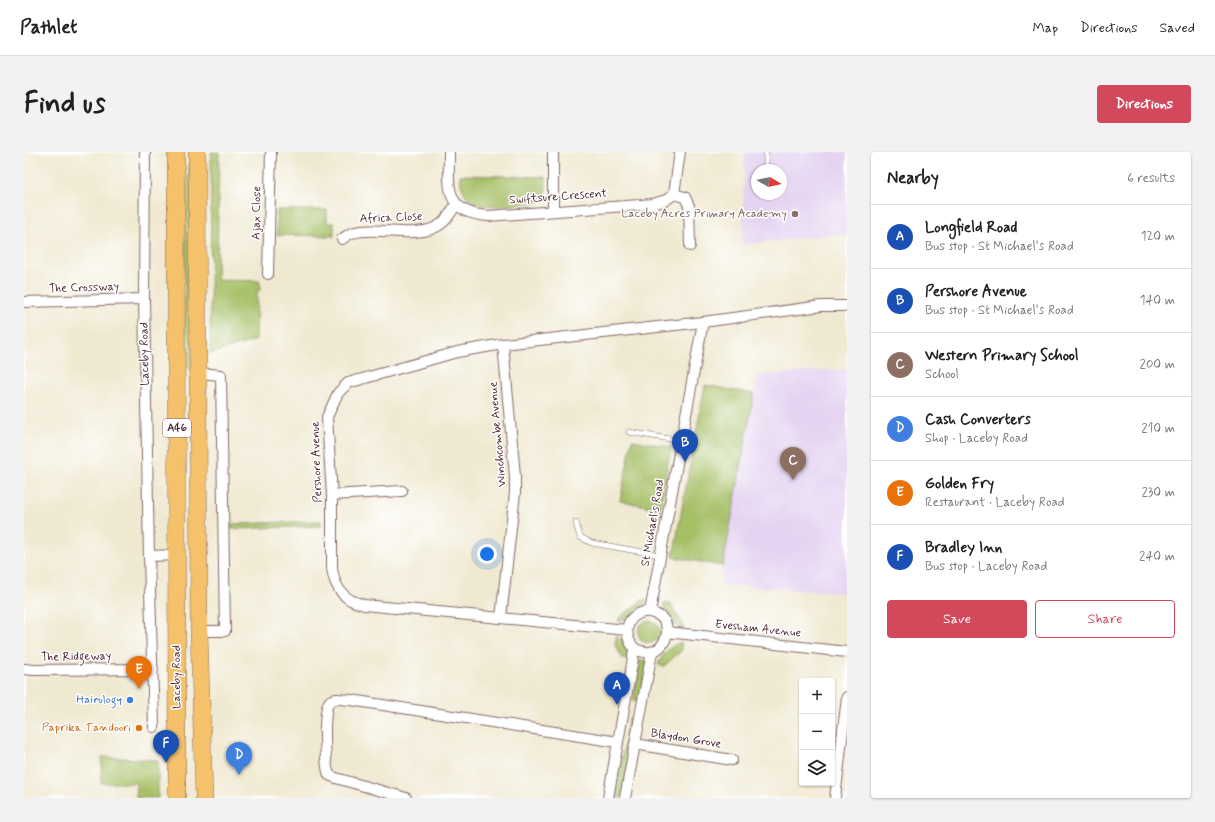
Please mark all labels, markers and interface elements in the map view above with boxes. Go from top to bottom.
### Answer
text: Pathlet [20,15,77,40]
text: Map [1032,19,1058,37]
text: Directions [1080,19,1138,37]
text: Saved [1160,19,1195,37]
button: Directions [1097,85,1191,123]
text: Find us [24,86,105,123]
north arrow [751,164,787,200]
text: Nearby [887,167,939,189]
text: 6 results [1127,170,1175,187]
street label: Ajax Close [249,186,265,240]
street label: Swiftsure Crescent [508,186,608,208]
place label: Laceby Acres Primary Academy [621,206,787,222]
street label: Africa Close [359,209,423,227]
marker: Laceby Acres Primary Academy [790,209,800,219]
text: Longfield Road [925,218,1017,238]
text: A [896,228,904,245]
text: 120 m [1141,228,1175,245]
text: Bus stop · St Michael's Road [925,238,1074,255]
street label: The Crossway [49,279,120,297]
text: Pershore Avenue [925,282,1027,302]
text: B [896,292,904,309]
text: 140 m [1140,292,1175,309]
text: Bus stop · St Michael's Road [925,302,1074,319]
street label: Laceby Road [136,322,154,386]
text: Western Primary School [925,346,1079,366]
text: C [895,356,905,373]
text: 200 m [1140,356,1175,373]
text: School [925,366,959,383]
street label: Winchcombe Avenue [485,381,511,487]
text: Cash Converters [925,410,1031,430]
road number: A46 [163,419,191,437]
text: D [896,420,904,437]
text: 210 m [1141,420,1175,437]
street label: Pershore Avenue [308,421,326,503]
pin: B [672,429,698,462]
text: Shop · Laceby Road [925,430,1028,447]
pin: C [780,447,806,480]
text: Golden Fry [925,474,994,494]
street label: St Michael's Road [637,478,669,568]
text: E [896,484,904,501]
text: 230 m [1141,484,1175,501]
text: Restaurant · Laceby Road [925,494,1065,511]
text: Bradley Inn [925,538,1002,558]
your location [477,544,497,564]
text: F [897,548,903,565]
text: 240 m [1139,548,1175,565]
text: Bus stop · Laceby Road [925,558,1047,575]
button: Save [887,600,1027,638]
button: Share [1035,600,1175,638]
street label: Evesham Avenue [714,617,802,641]
street label: Laceby Road [169,645,185,709]
street label: The Ridgeway [41,648,112,667]
pin: E [126,656,152,689]
pin: A [604,672,630,705]
map controls [799,678,835,786]
button: + [799,678,835,714]
place label: Hairology [76,692,122,709]
marker: Hairology [125,695,135,705]
button: − [799,714,835,750]
place label: Paprika Tandoori [42,720,131,736]
marker: Paprika Tandoori [134,723,144,733]
street label: Blaydon Grove [649,725,723,753]
pin: F [153,730,179,763]
pin: D [226,742,252,775]
button: layers [799,750,835,786]

